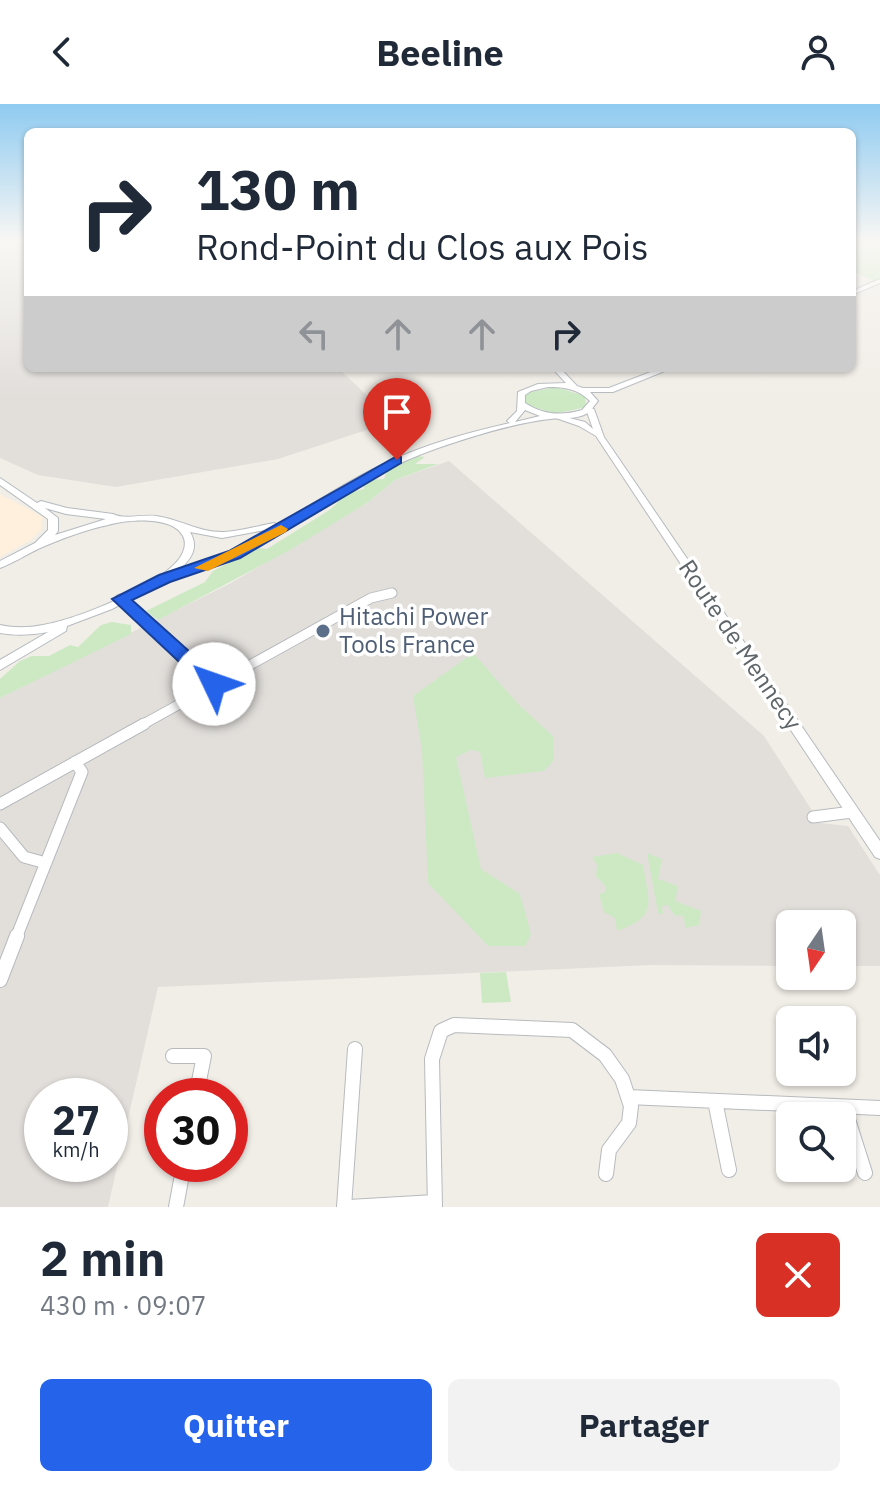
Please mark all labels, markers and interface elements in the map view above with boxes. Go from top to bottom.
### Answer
text: Beeline [376,29,504,76]
icon: back [40,30,84,74]
icon: person [796,30,840,74]
text: 130 m [196,153,360,225]
icon: right [64,160,168,264]
text: Rond-Point du Clos aux Pois [196,223,649,270]
icon: left [292,312,336,356]
icon: ahead [376,312,420,356]
icon: ahead [460,312,504,356]
icon: right [544,312,588,356]
pin [363,378,431,460]
icon: arrive [375,390,419,434]
street label: Route de Mennecy [672,553,810,736]
place label: Hitachi Power Tools France [339,600,488,660]
marker: Hitachi Power Tools France [314,622,332,640]
position arrow [172,642,256,726]
north arrow [776,910,856,990]
map controls [776,910,856,1182]
button: sound [776,1006,856,1086]
speed limit sign: 30 [144,1078,248,1182]
text: 27 [52,1094,100,1146]
button: search [776,1102,856,1182]
text: km/h [52,1136,100,1163]
text: 2 min [40,1227,165,1289]
button: close [756,1233,840,1317]
text: 430 m · 09:07 [40,1288,206,1322]
button: Quitter [40,1379,432,1471]
button: Partager [448,1379,840,1471]

